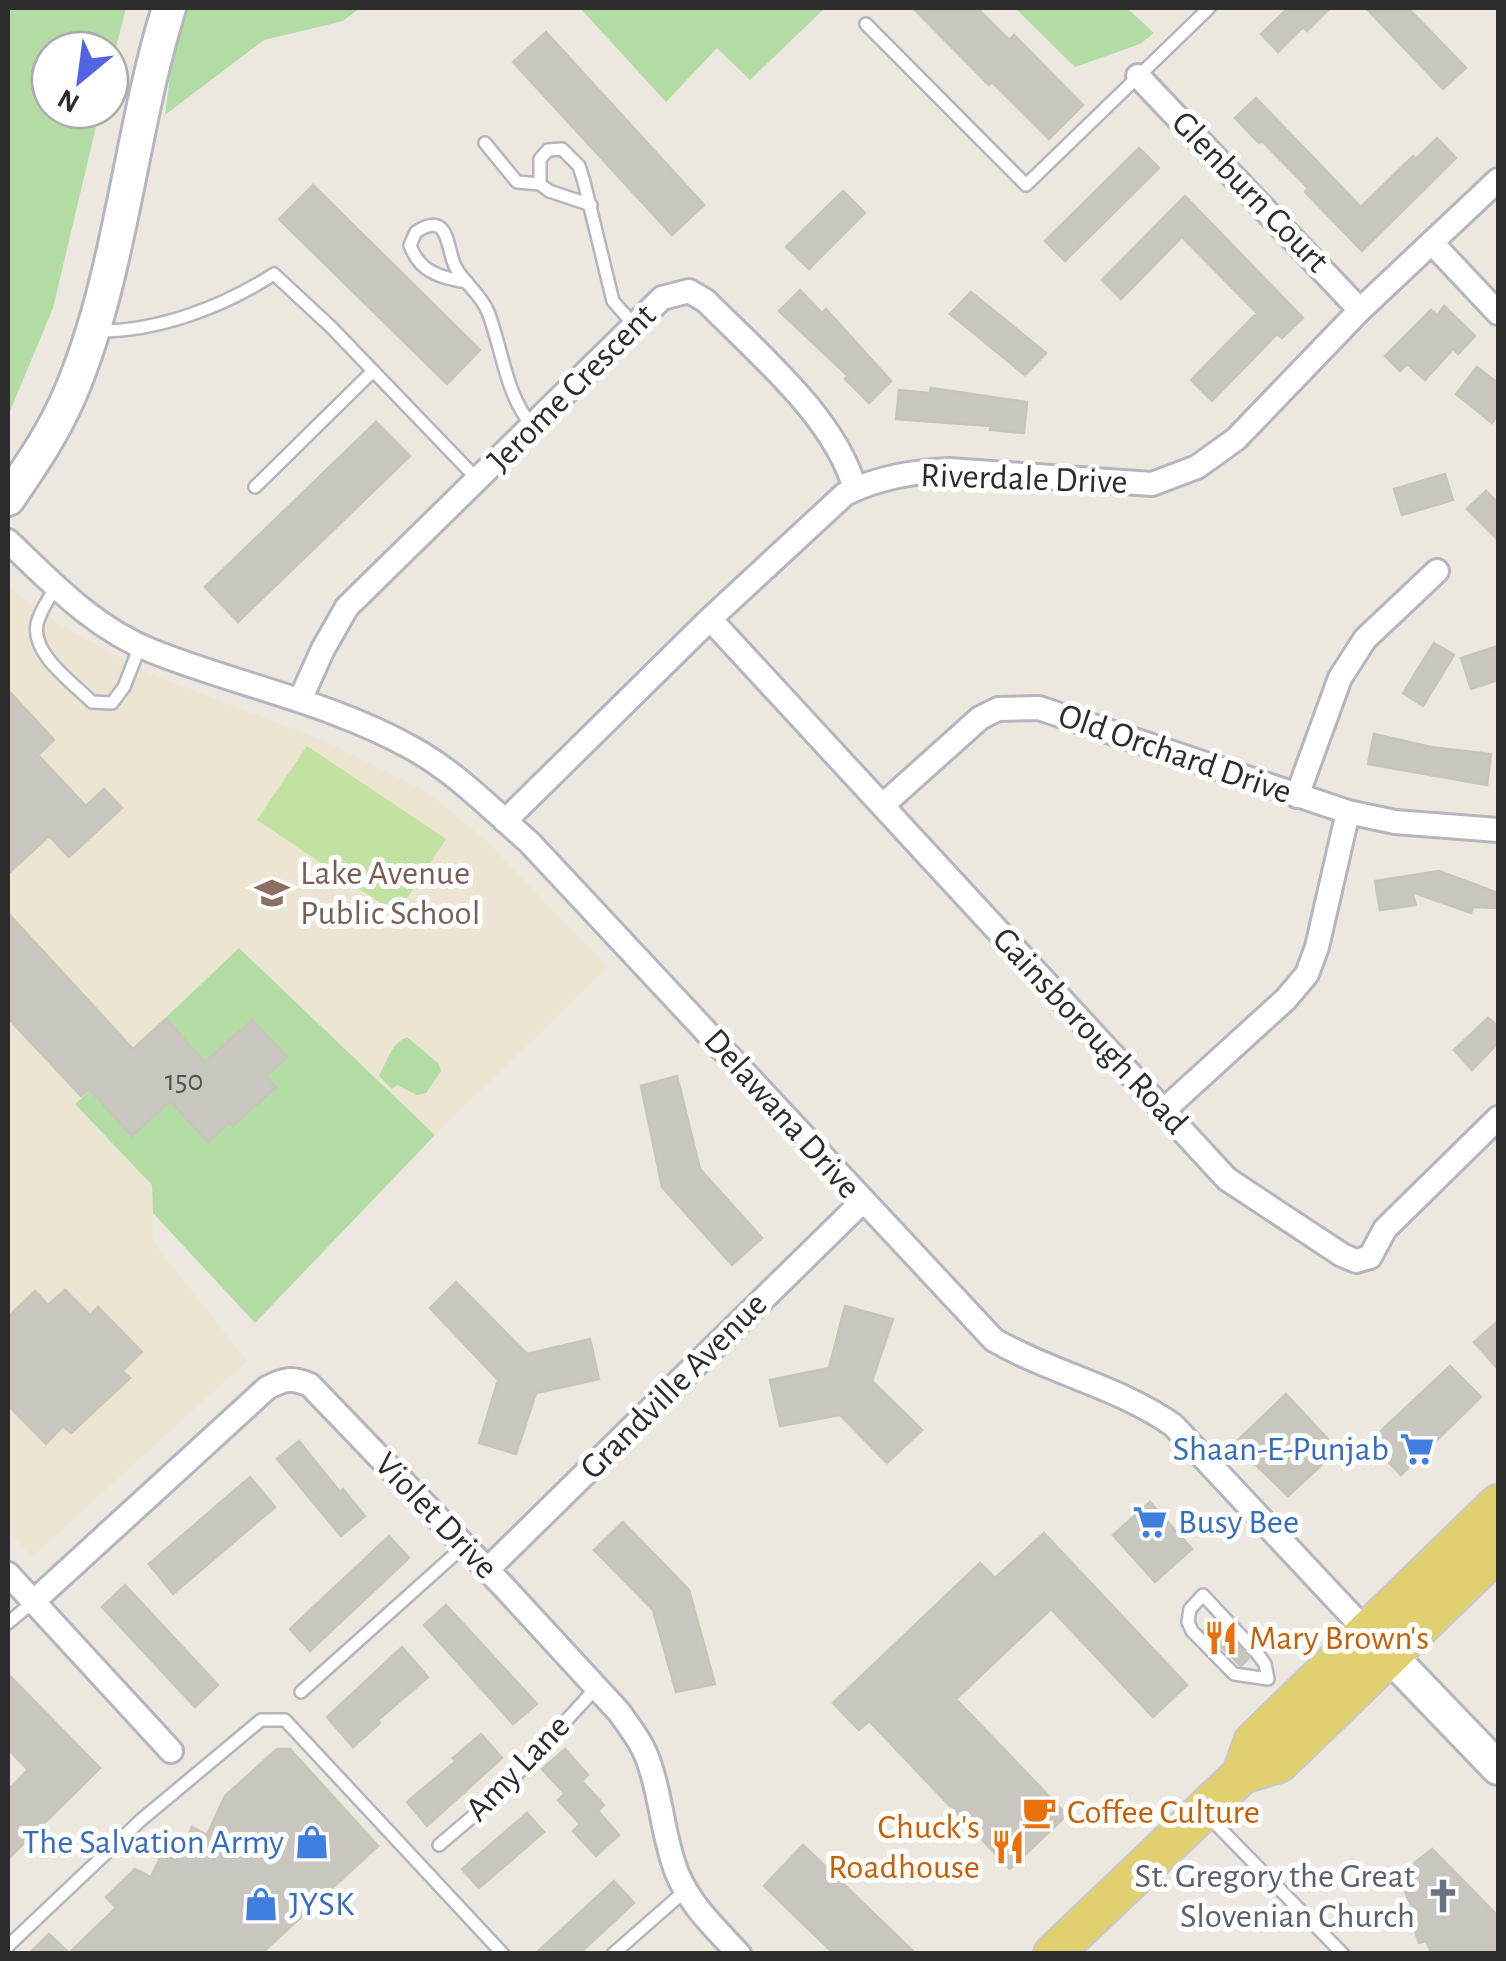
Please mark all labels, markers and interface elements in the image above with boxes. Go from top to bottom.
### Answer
north arrow [30,30,130,130]
text: N [54,83,84,117]
street label: Glenburn Court [1165,105,1335,279]
street label: Jerome Crescent [481,297,663,479]
street label: Riverdale Drive [920,458,1128,500]
street label: Old Orchard Drive [1054,698,1296,810]
place label: Lake Avenue Public School [300,856,480,931]
school or university icon: Lake Avenue Public School [253,874,291,912]
street label: Gainsborough Road [986,921,1194,1141]
street label: Delawana Drive [697,1022,867,1206]
house number: 150 [165,1066,203,1096]
street label: Grandville Avenue [574,1286,774,1486]
supermarket icon: Shaan-E-Punjab [1398,1430,1436,1468]
place label: Shaan-E-Punjab [1173,1432,1389,1467]
street label: Violet Drive [368,1446,504,1586]
supermarket icon: Busy Bee [1131,1503,1169,1541]
place label: Busy Bee [1178,1505,1299,1540]
restaurant icon: Mary Brown's [1202,1619,1240,1657]
place label: Mary Brown's [1249,1621,1429,1656]
street label: Amy Lane [459,1708,577,1828]
cafe icon: Coffee Culture [1020,1793,1058,1831]
place label: Coffee Culture [1067,1795,1260,1830]
place label: Chuck's Roadhouse [828,1810,980,1885]
shop icon: The Salvation Army [293,1823,331,1861]
place label: The Salvation Army [22,1825,284,1860]
restaurant icon: Chuck's Roadhouse [989,1828,1027,1866]
place label: St. Gregory the Great Slovenian Church [1135,1859,1415,1934]
church icon: St. Gregory the Great Slovenian Church [1424,1877,1462,1915]
shop icon: JYSK [242,1885,280,1923]
place label: JYSK [289,1887,355,1922]

